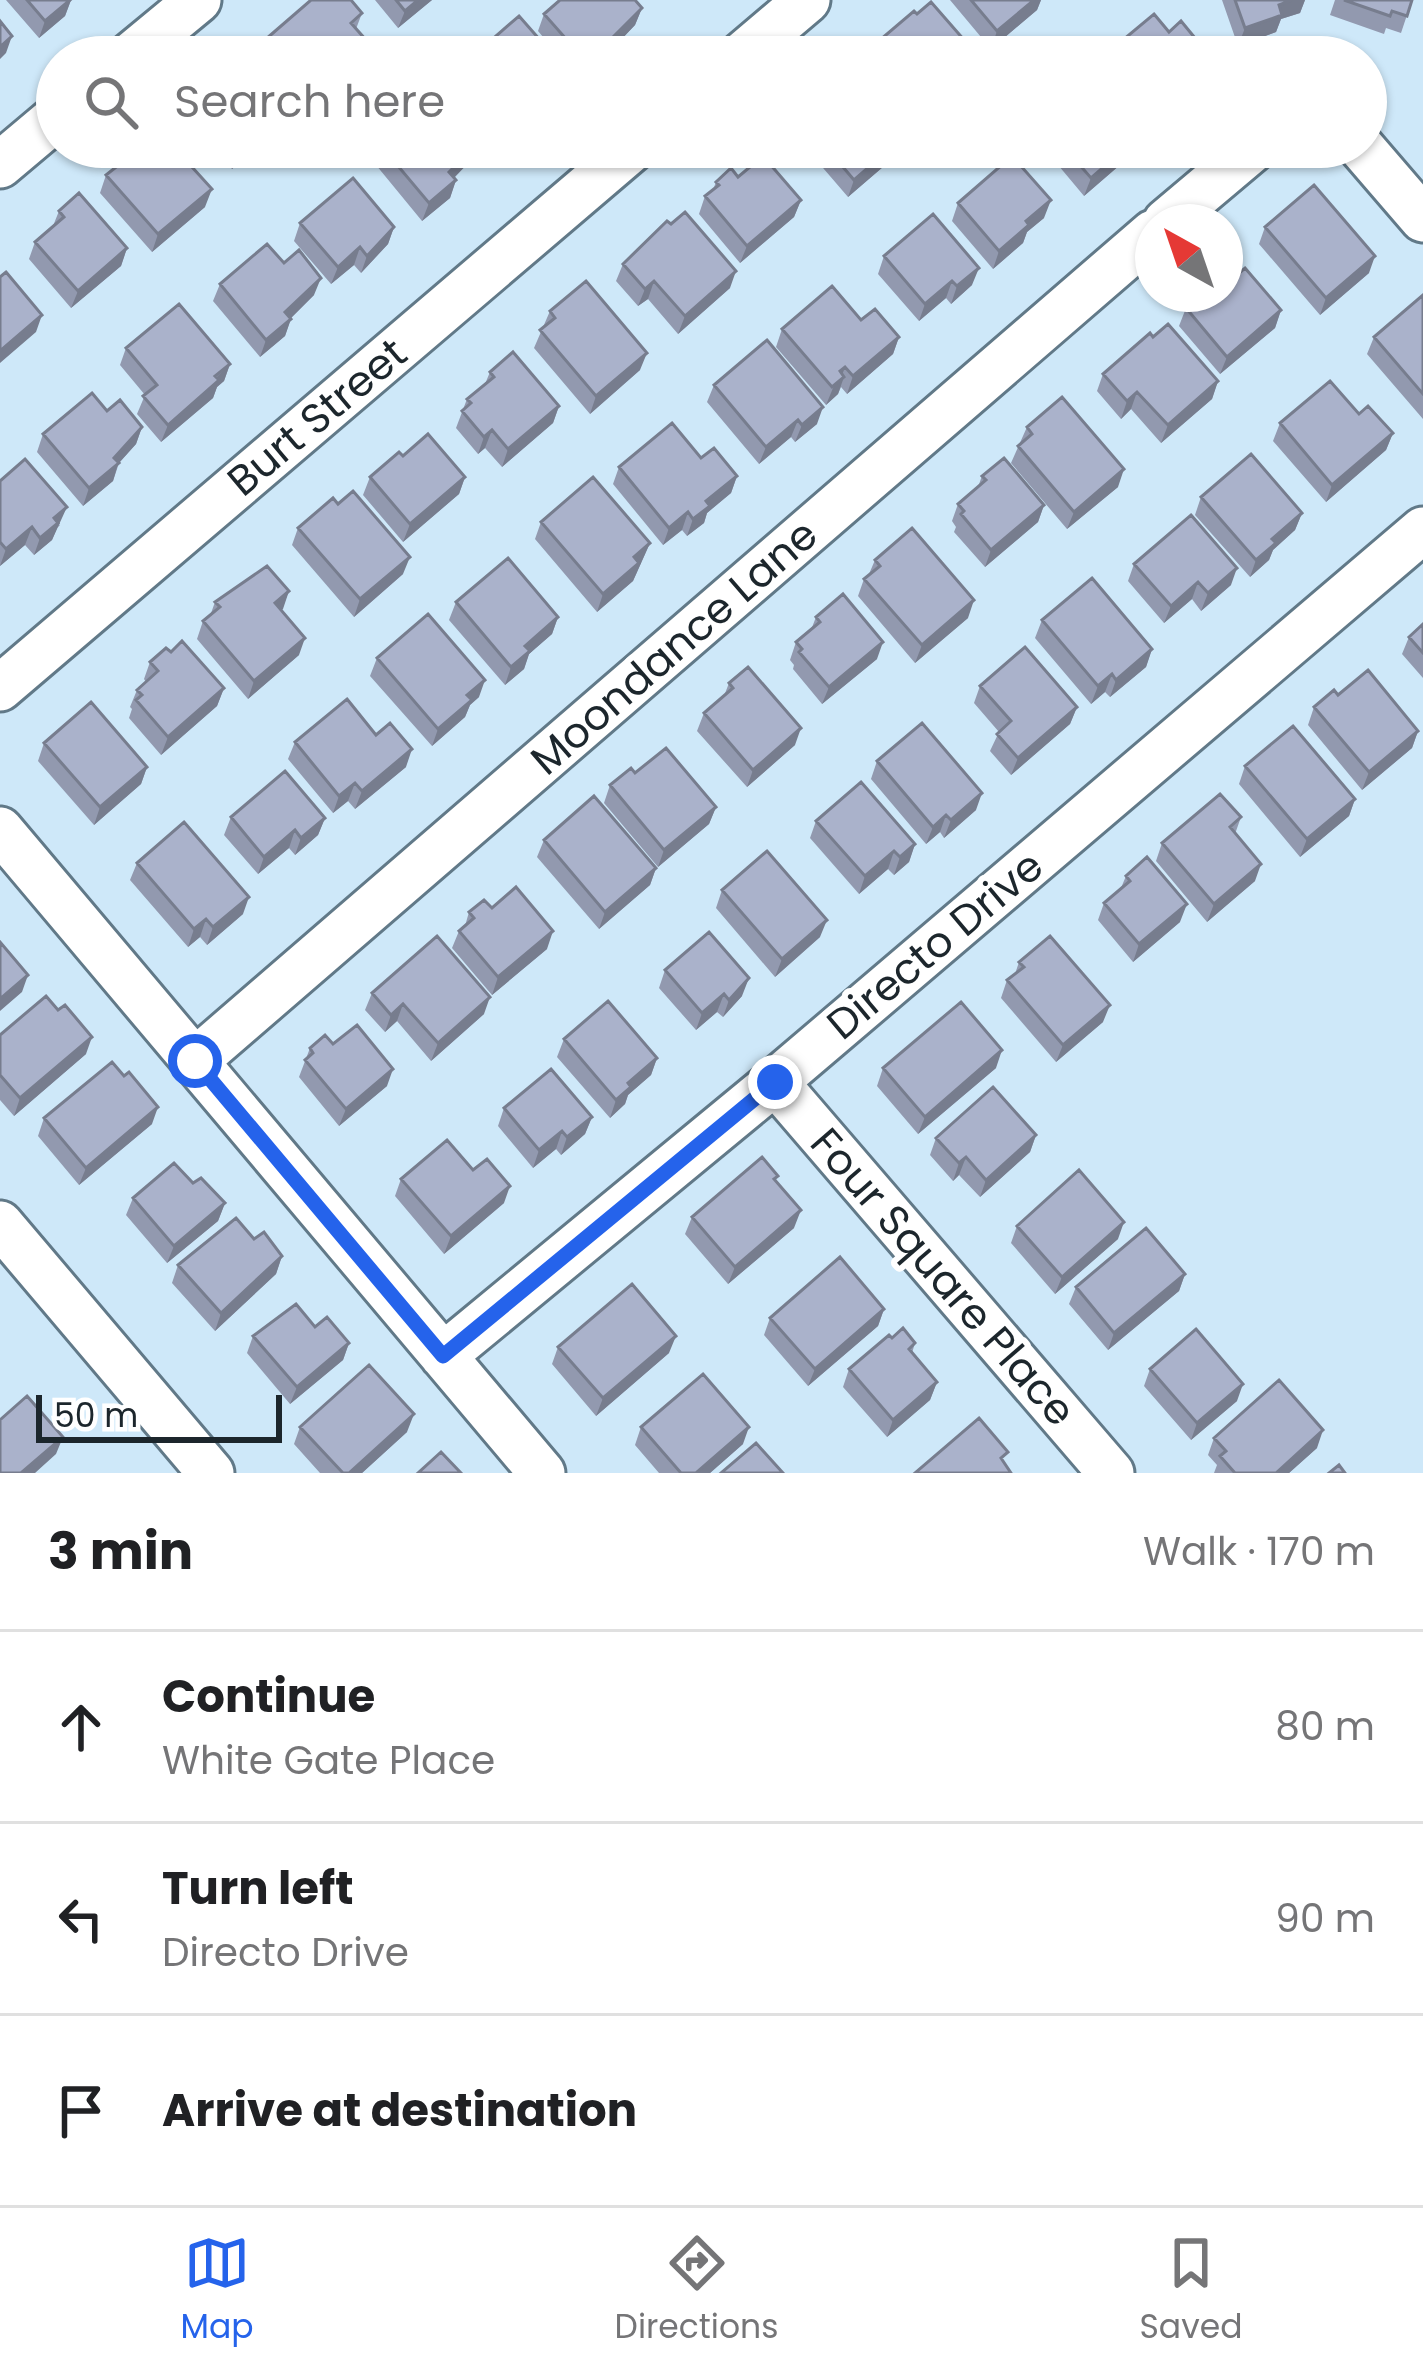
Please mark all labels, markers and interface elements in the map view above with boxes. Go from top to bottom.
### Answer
search box [36,36,1387,168]
icon: search [78,69,144,135]
text: Search here [174,70,445,133]
north arrow [1135,204,1243,312]
street label: Burt Street [215,324,419,510]
street label: Moondance Lane [518,506,830,788]
street label: Directo Drive [814,837,1056,1053]
route start [168,1034,222,1088]
route end [748,1055,802,1109]
street label: Four Square Place [797,1115,1089,1439]
scale bar [36,1389,282,1442]
text: 50 m [54,1392,138,1439]
text: 3 min [48,1515,193,1587]
text: Walk · 170 m [1143,1524,1375,1579]
text: Continue [162,1665,375,1728]
icon: ahead [48,1694,114,1760]
text: 80 m [1275,1699,1375,1754]
text: White Gate Place [162,1733,495,1788]
text: Turn left [162,1857,354,1920]
icon: left [48,1886,114,1952]
text: 90 m [1275,1891,1375,1946]
text: Directo Drive [162,1925,409,1980]
icon: arrive [48,2078,114,2144]
text: Arrive at destination [162,2079,637,2142]
tab: Map [181,2230,254,2352]
tab: Directions [615,2230,778,2352]
tab: Saved [1140,2230,1242,2352]

